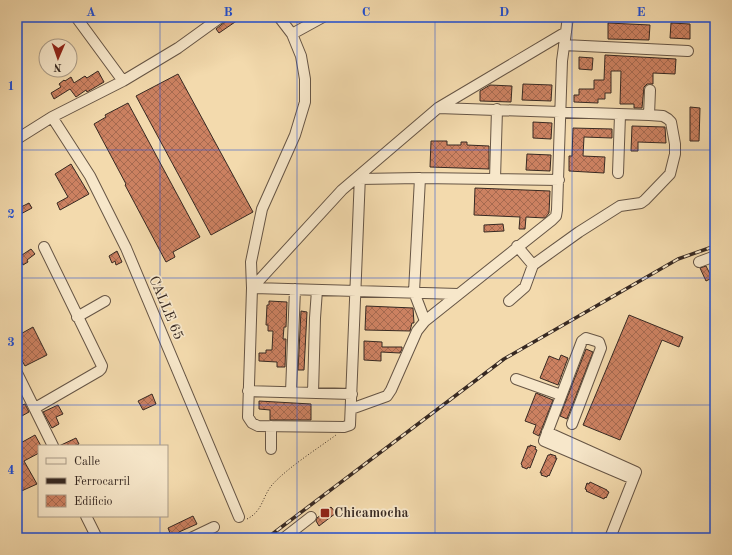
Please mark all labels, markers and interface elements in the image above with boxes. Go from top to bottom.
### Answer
text: A [86,6,96,19]
text: B [223,6,233,19]
text: C [362,6,370,19]
text: D [499,6,509,19]
text: E [637,6,646,19]
north arrow [38,38,78,78]
text: N [53,61,62,72]
text: 1 [7,80,15,93]
text: 2 [7,208,15,221]
street label: CALLE 65 [146,274,186,342]
text: 3 [7,336,15,349]
legend [38,445,168,517]
text: Calle [74,456,100,468]
text: 4 [7,464,15,477]
text: Ferrocarril [74,476,130,488]
text: Edificio [74,496,113,508]
place label: Chicamocha [334,506,409,520]
marker: Chicamocha [319,507,331,519]

